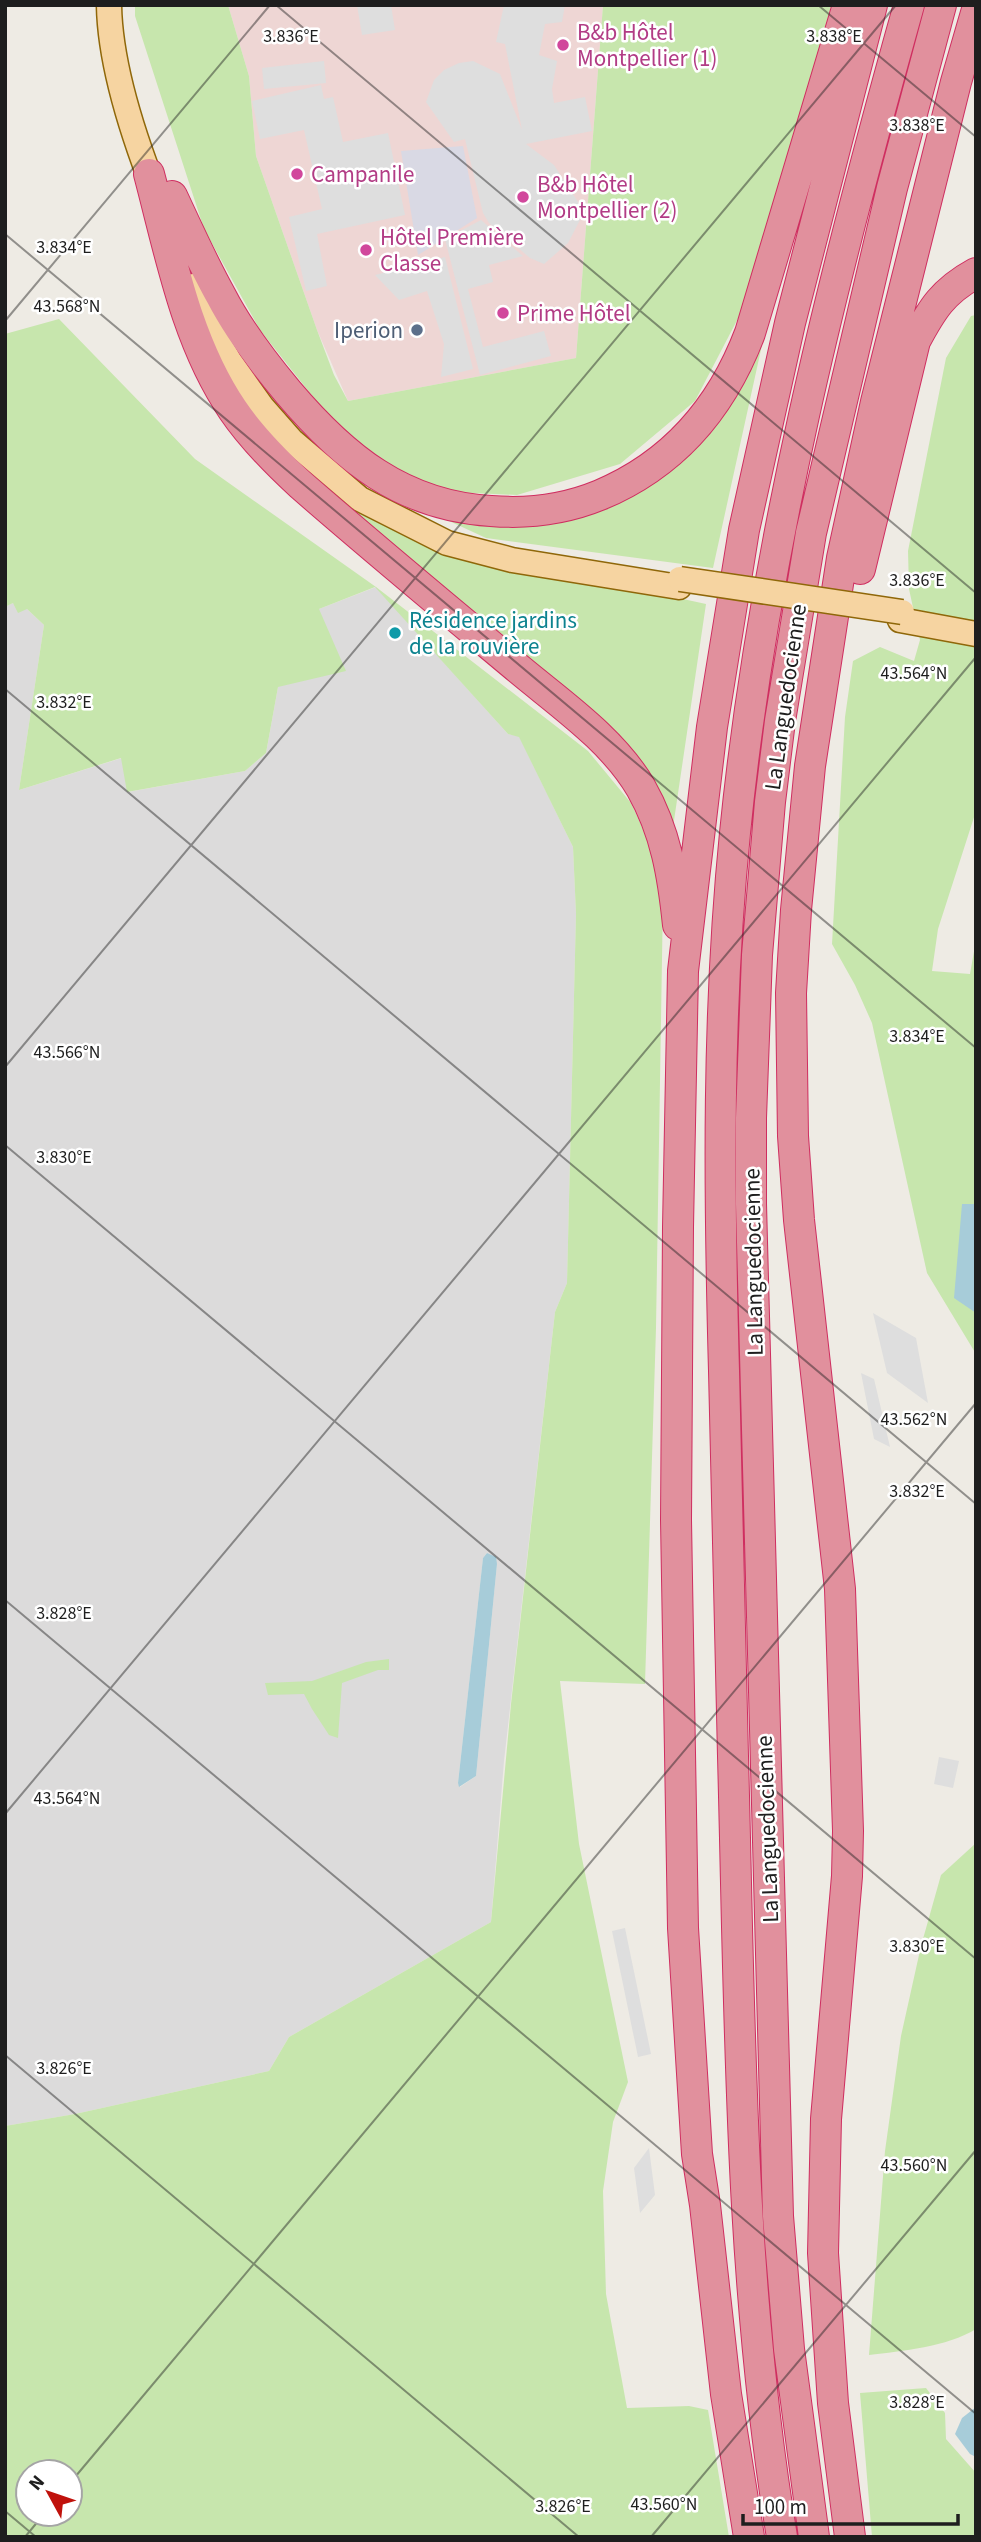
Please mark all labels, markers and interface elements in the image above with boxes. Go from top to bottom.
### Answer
place label: B&b Hôtel Montpellier (1) [577,16,717,75]
text: 3.836°E [263,24,319,49]
text: 3.838°E [806,24,862,49]
marker: B&b Hôtel Montpellier (1) [555,37,571,53]
text: 3.838°E [889,113,945,138]
place label: Campanile [311,158,414,191]
marker: Campanile [289,166,305,182]
place label: B&b Hôtel Montpellier (2) [537,168,677,227]
marker: B&b Hôtel Montpellier (2) [515,189,531,205]
place label: Hôtel Première Classe [380,221,524,280]
text: 3.834°E [36,235,92,260]
marker: Hôtel Première Classe [358,242,374,258]
text: 43.568°N [34,294,100,319]
place label: Prime Hôtel [517,297,631,330]
marker: Prime Hôtel [495,305,511,321]
place label: Iperion [334,314,403,347]
marker: Iperion [409,322,425,338]
text: 3.836°E [889,568,945,593]
street label: La Languedocienne [756,602,815,792]
place label: Résidence jardins de la rouvière [409,604,577,663]
marker: Résidence jardins de la rouvière [387,625,403,641]
text: 43.564°N [881,661,947,686]
text: 3.832°E [36,690,92,715]
text: 3.834°E [889,1024,945,1049]
text: 43.566°N [34,1040,100,1065]
text: 3.830°E [36,1145,92,1170]
street label: La Languedocienne [735,1168,772,1356]
text: 43.562°N [881,1407,947,1432]
text: 3.832°E [889,1479,945,1504]
text: 3.828°E [36,1601,92,1626]
street label: La Languedocienne [748,1735,787,1923]
text: 43.564°N [34,1786,100,1811]
text: 3.830°E [889,1934,945,1959]
text: 3.826°E [36,2056,92,2081]
text: 43.560°N [881,2153,947,2178]
text: 3.828°E [889,2390,945,2415]
north arrow [14,2458,84,2528]
text: N [23,2470,52,2497]
scale bar [743,2482,958,2526]
text: 43.560°N [631,2492,697,2517]
text: 100 m [754,2492,807,2522]
text: 3.826°E [535,2494,591,2519]

